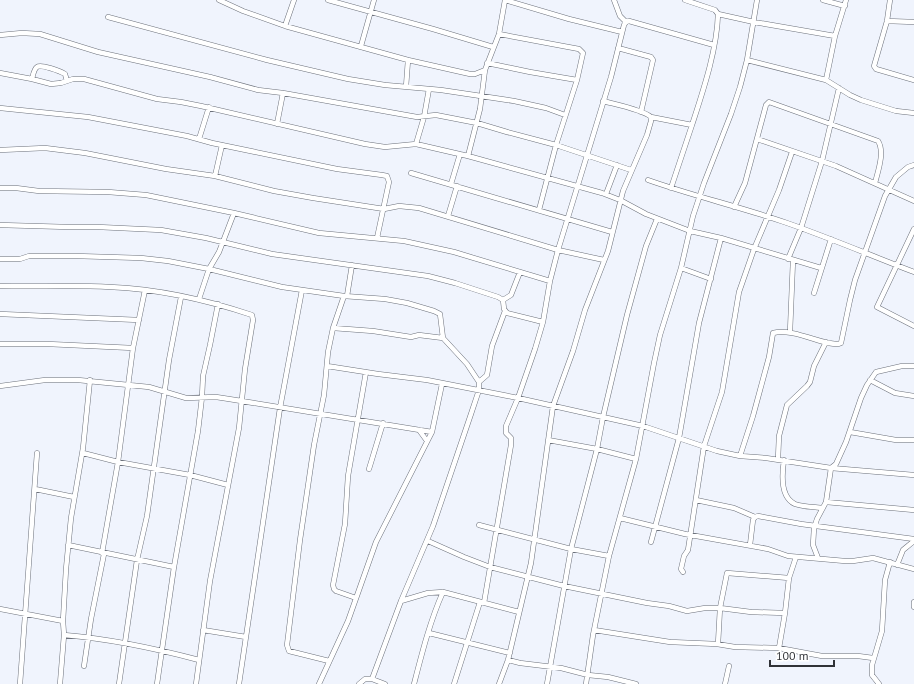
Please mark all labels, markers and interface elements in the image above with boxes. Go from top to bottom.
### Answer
scale bar [770,642,834,668]
text: 100 m [776,648,809,663]

